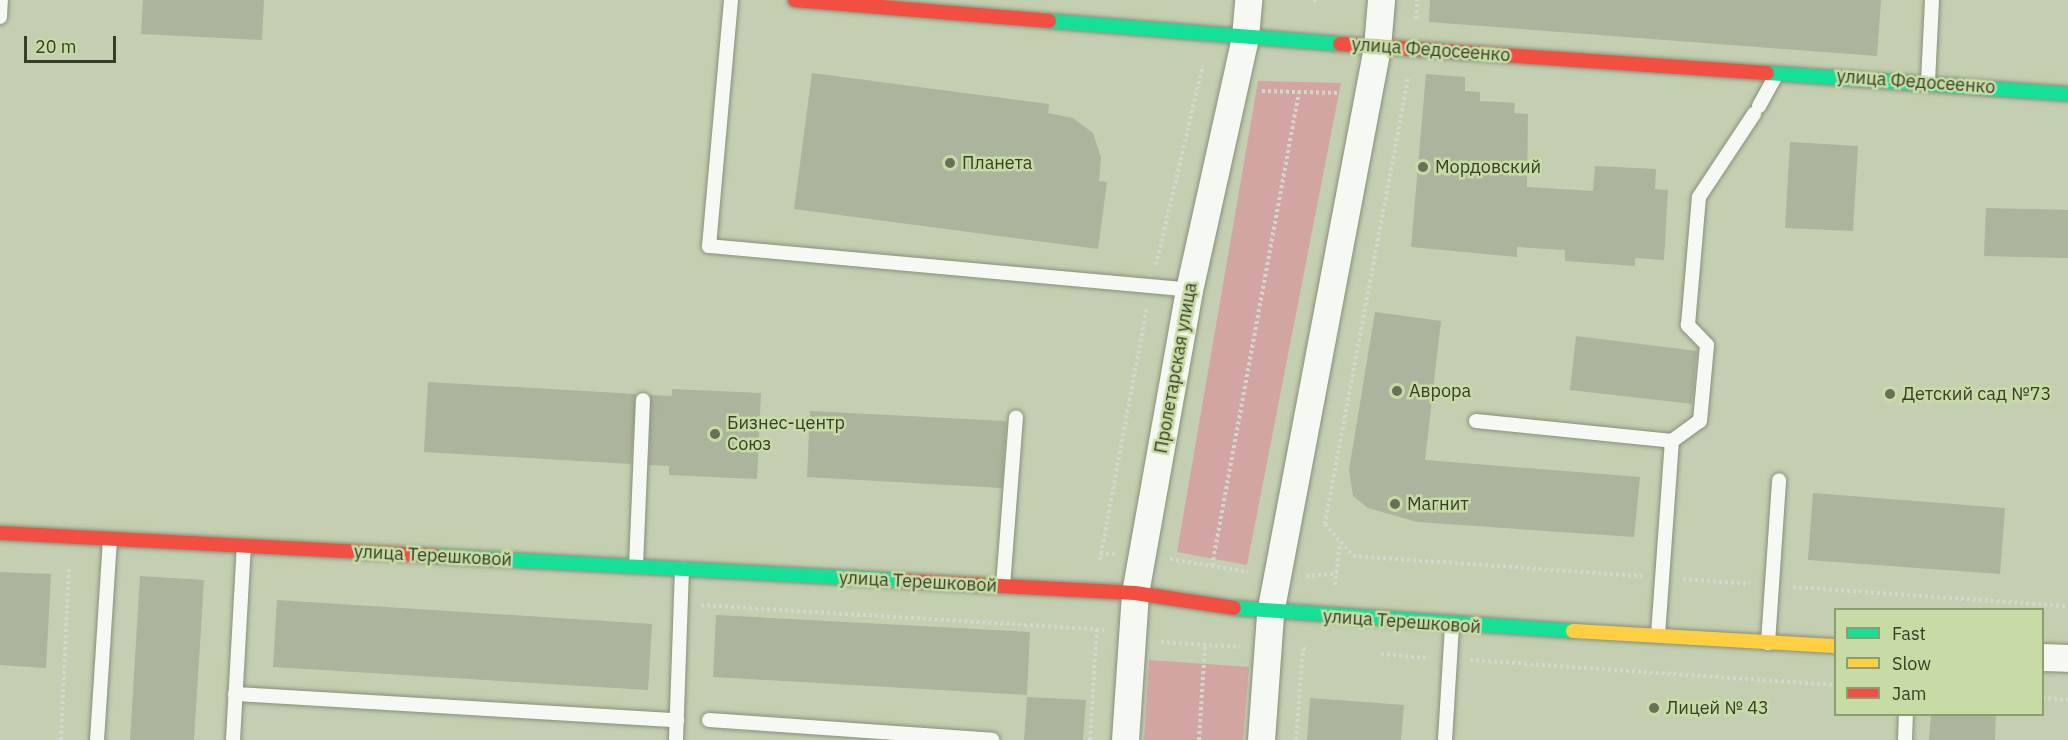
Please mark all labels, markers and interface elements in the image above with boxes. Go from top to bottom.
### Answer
scale bar [27,24,118,62]
street label: улица Федосеенко [1351,34,1511,66]
text: 20 m [35,35,77,58]
street label: улица Федосеенко [1836,66,1996,98]
place label: Планета [962,152,1032,174]
marker: Планета [943,156,957,170]
place label: Мордовский [1435,156,1541,178]
marker: Мордовский [1416,160,1430,174]
street label: Пролетарская улица [1150,281,1202,455]
place label: Аврора [1409,380,1471,402]
place label: Детский сад №73 [1902,383,2051,405]
marker: Аврора [1390,384,1404,398]
marker: Детский сад №73 [1883,387,1897,401]
place label: Бизнес-центр Союз [727,413,845,456]
marker: Бизнес-центр Союз [708,427,722,441]
place label: Магнит [1407,493,1469,515]
marker: Магнит [1388,497,1402,511]
street label: улица Терешковой [353,541,513,571]
street label: улица Терешковой [838,567,998,597]
street label: улица Терешковой [1322,606,1482,638]
legend [1834,608,2044,716]
text: Fast [1892,622,1926,645]
text: Slow [1892,652,1931,675]
text: Jam [1892,682,1927,705]
place label: Лицей № 43 [1666,697,1769,719]
marker: Лицей № 43 [1647,701,1661,715]

